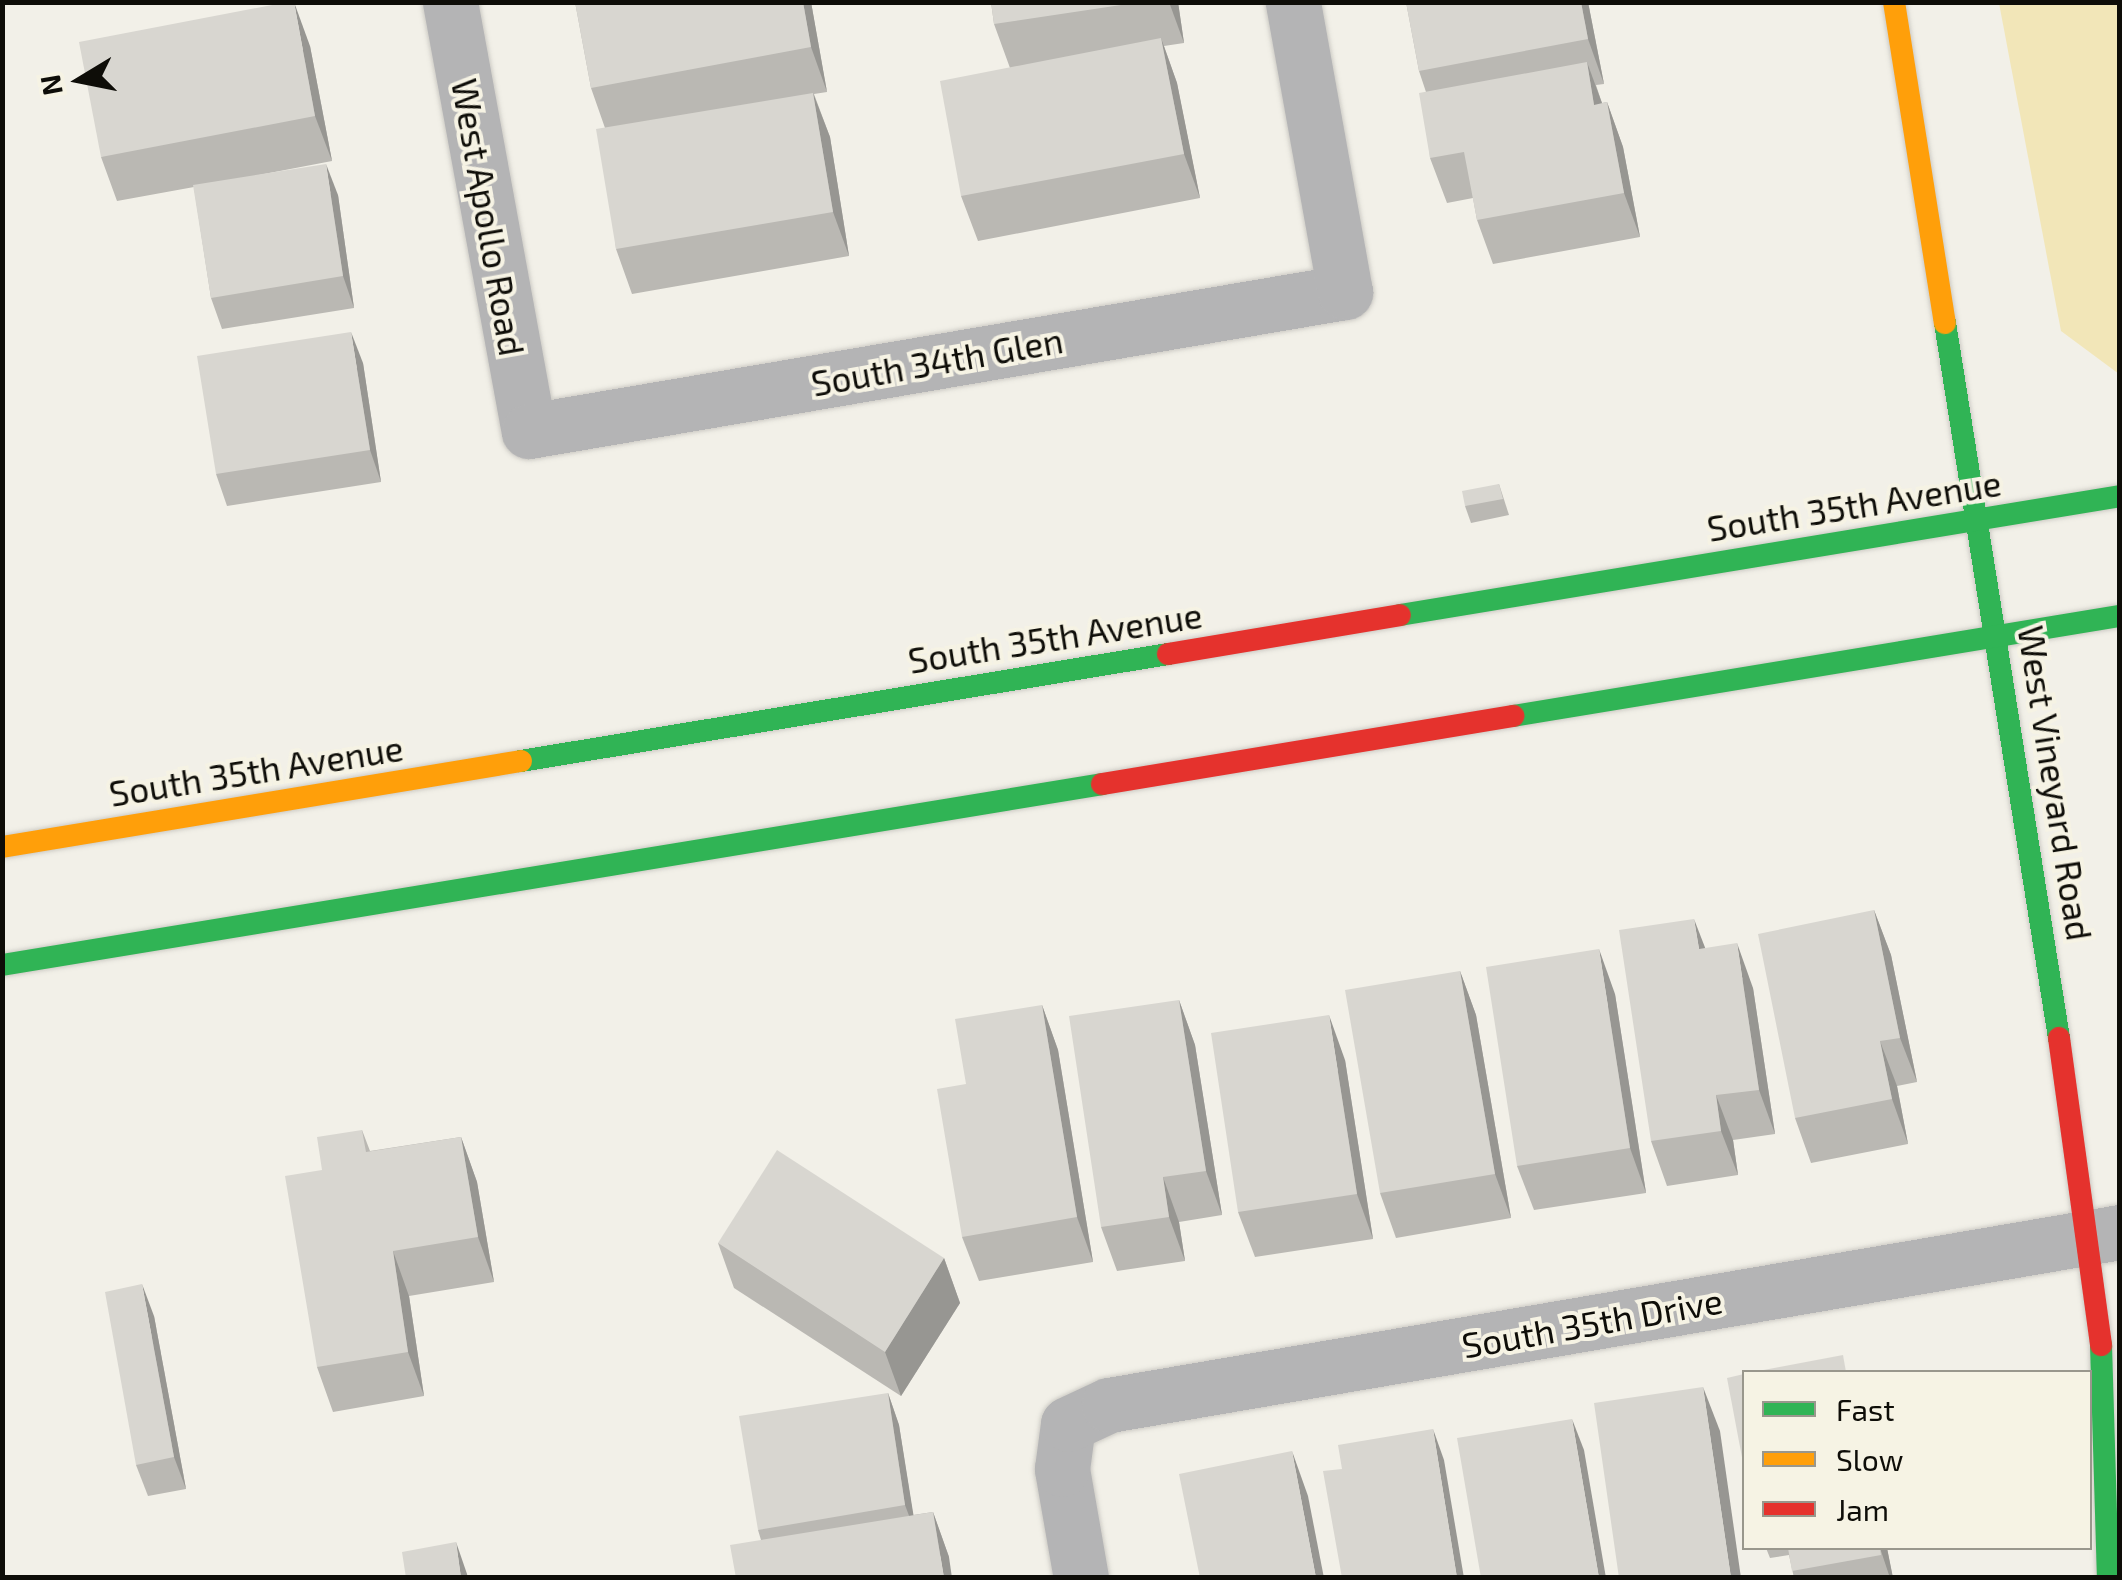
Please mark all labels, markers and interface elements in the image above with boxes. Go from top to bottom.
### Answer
north arrow [30,30,130,130]
text: N [32,72,69,98]
street label: West Apollo Road [444,75,534,359]
street label: South 34th Glen [808,318,1066,404]
street label: South 35th Avenue [1704,461,2004,549]
street label: South 35th Avenue [905,593,1205,681]
street label: West Vineyard Road [2010,622,2102,944]
street label: South 35th Avenue [106,726,406,814]
street label: South 35th Drive [1458,1278,1726,1366]
legend [1742,1370,2092,1550]
text: Fast [1836,1391,1895,1427]
text: Slow [1836,1441,1903,1477]
text: Jam [1836,1491,1889,1527]

